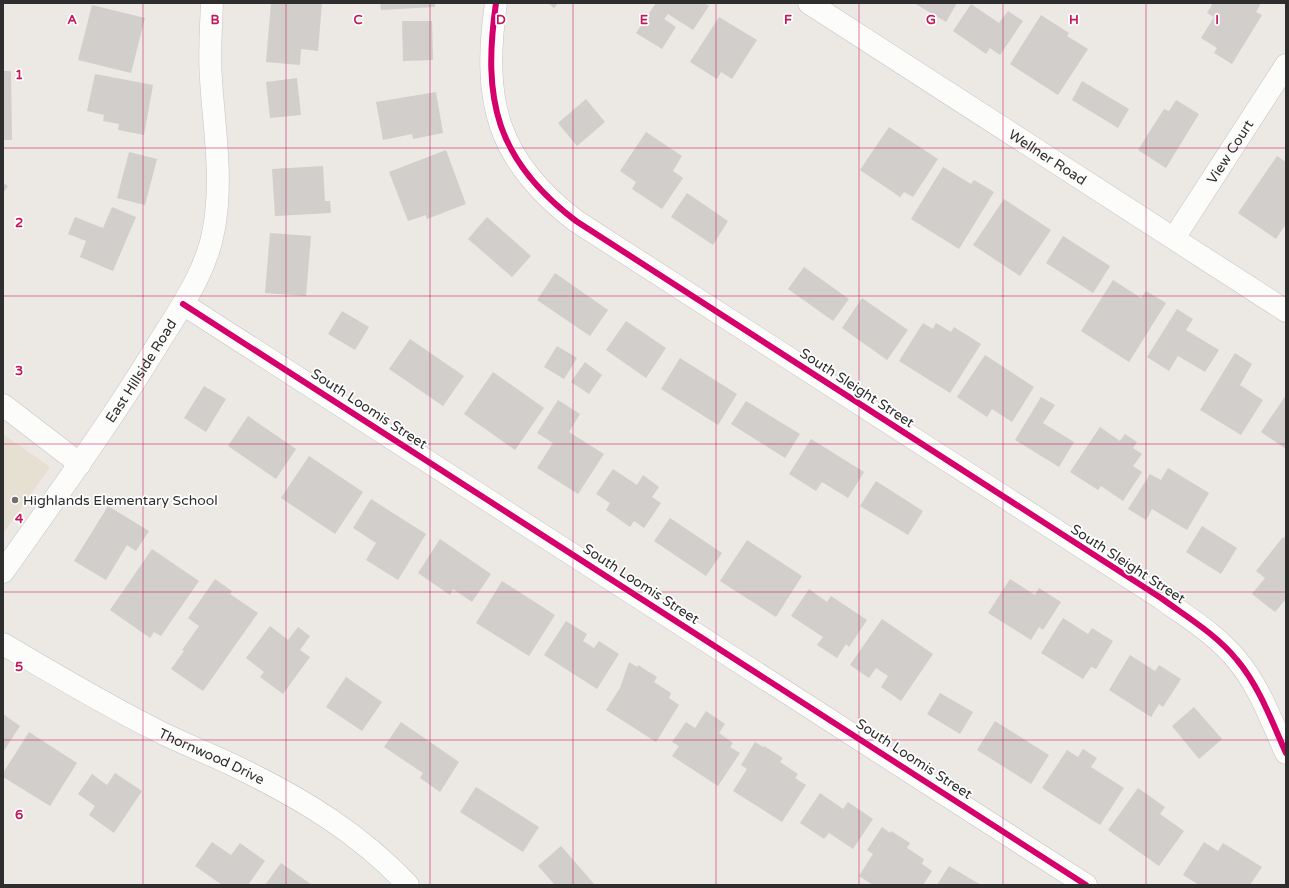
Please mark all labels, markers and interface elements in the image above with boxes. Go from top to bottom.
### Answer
text: A [67,12,77,28]
text: B [210,12,220,28]
text: C [353,12,363,28]
text: D [496,12,506,28]
text: E [640,12,648,28]
text: F [784,12,792,28]
text: G [926,12,936,28]
text: H [1069,12,1079,28]
text: I [1215,12,1219,28]
text: 1 [15,67,23,83]
street label: View Court [1203,116,1257,187]
street label: Wellner Road [1006,126,1090,188]
text: 2 [15,215,23,231]
street label: East Hillside Road [102,316,180,426]
street label: South Sleight Street [797,345,918,432]
text: 3 [15,363,23,379]
street label: South Loomis Street [308,365,431,453]
place label: Highlands Elementary School [23,492,218,509]
marker: Highlands Elementary School [10,495,20,505]
text: 4 [15,511,24,527]
street label: South Sleight Street [1068,521,1189,608]
street label: South Loomis Street [580,540,703,628]
text: 5 [15,659,23,675]
street label: South Loomis Street [853,715,976,803]
street label: Thornwood Drive [156,724,267,788]
text: 6 [15,807,23,823]

